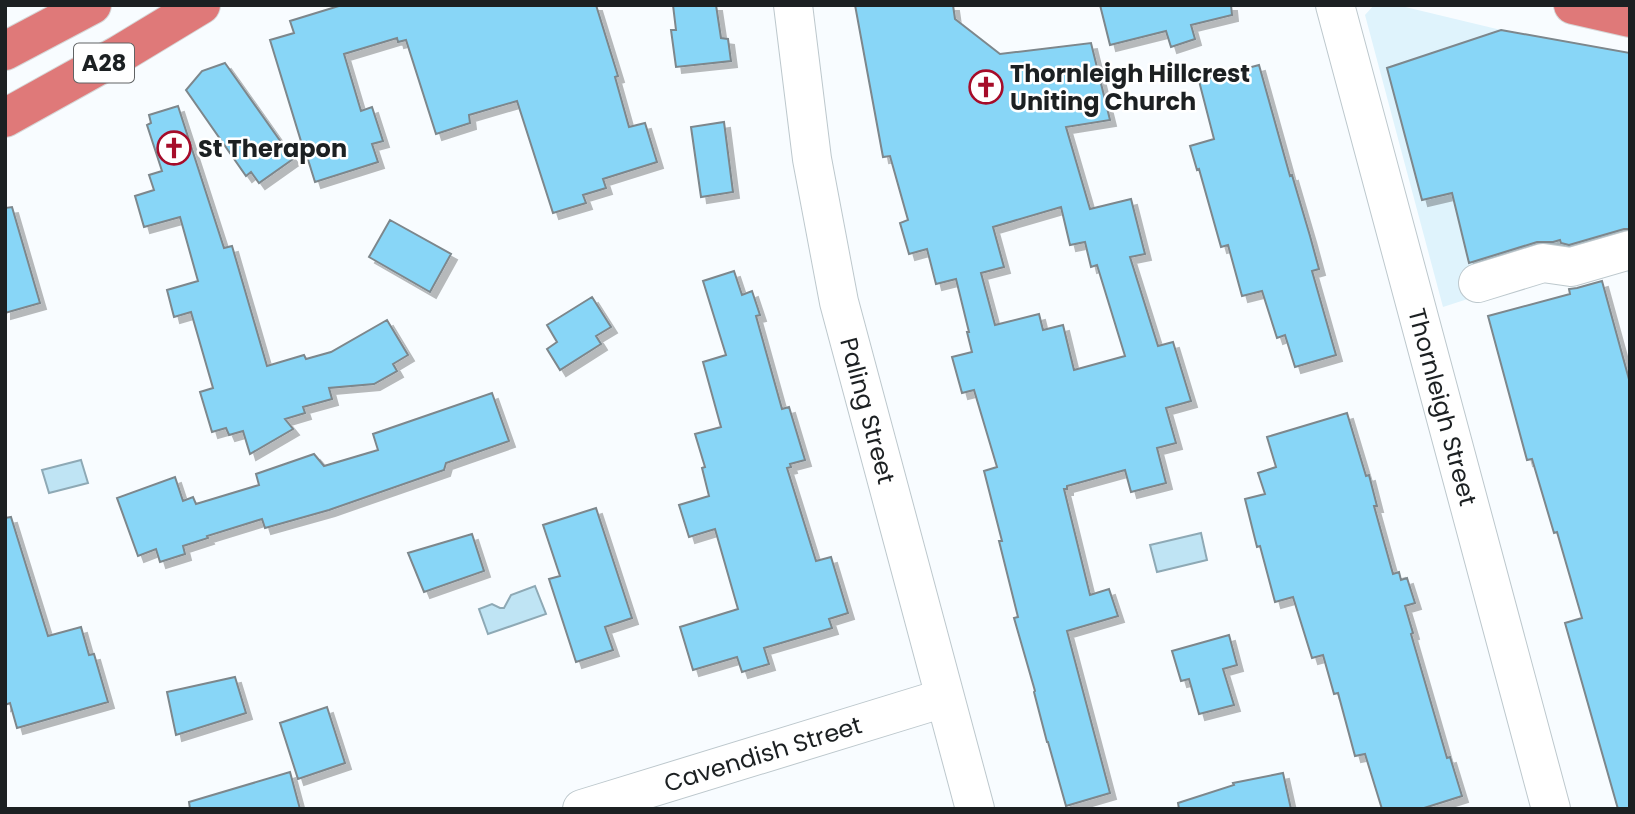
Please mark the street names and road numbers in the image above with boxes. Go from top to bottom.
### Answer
road number: A28 [74,44,134,82]
street label: Thornleigh Street [1401,304,1485,509]
street label: Paling Street [833,334,904,487]
street label: Cavendish Street [660,708,866,799]

